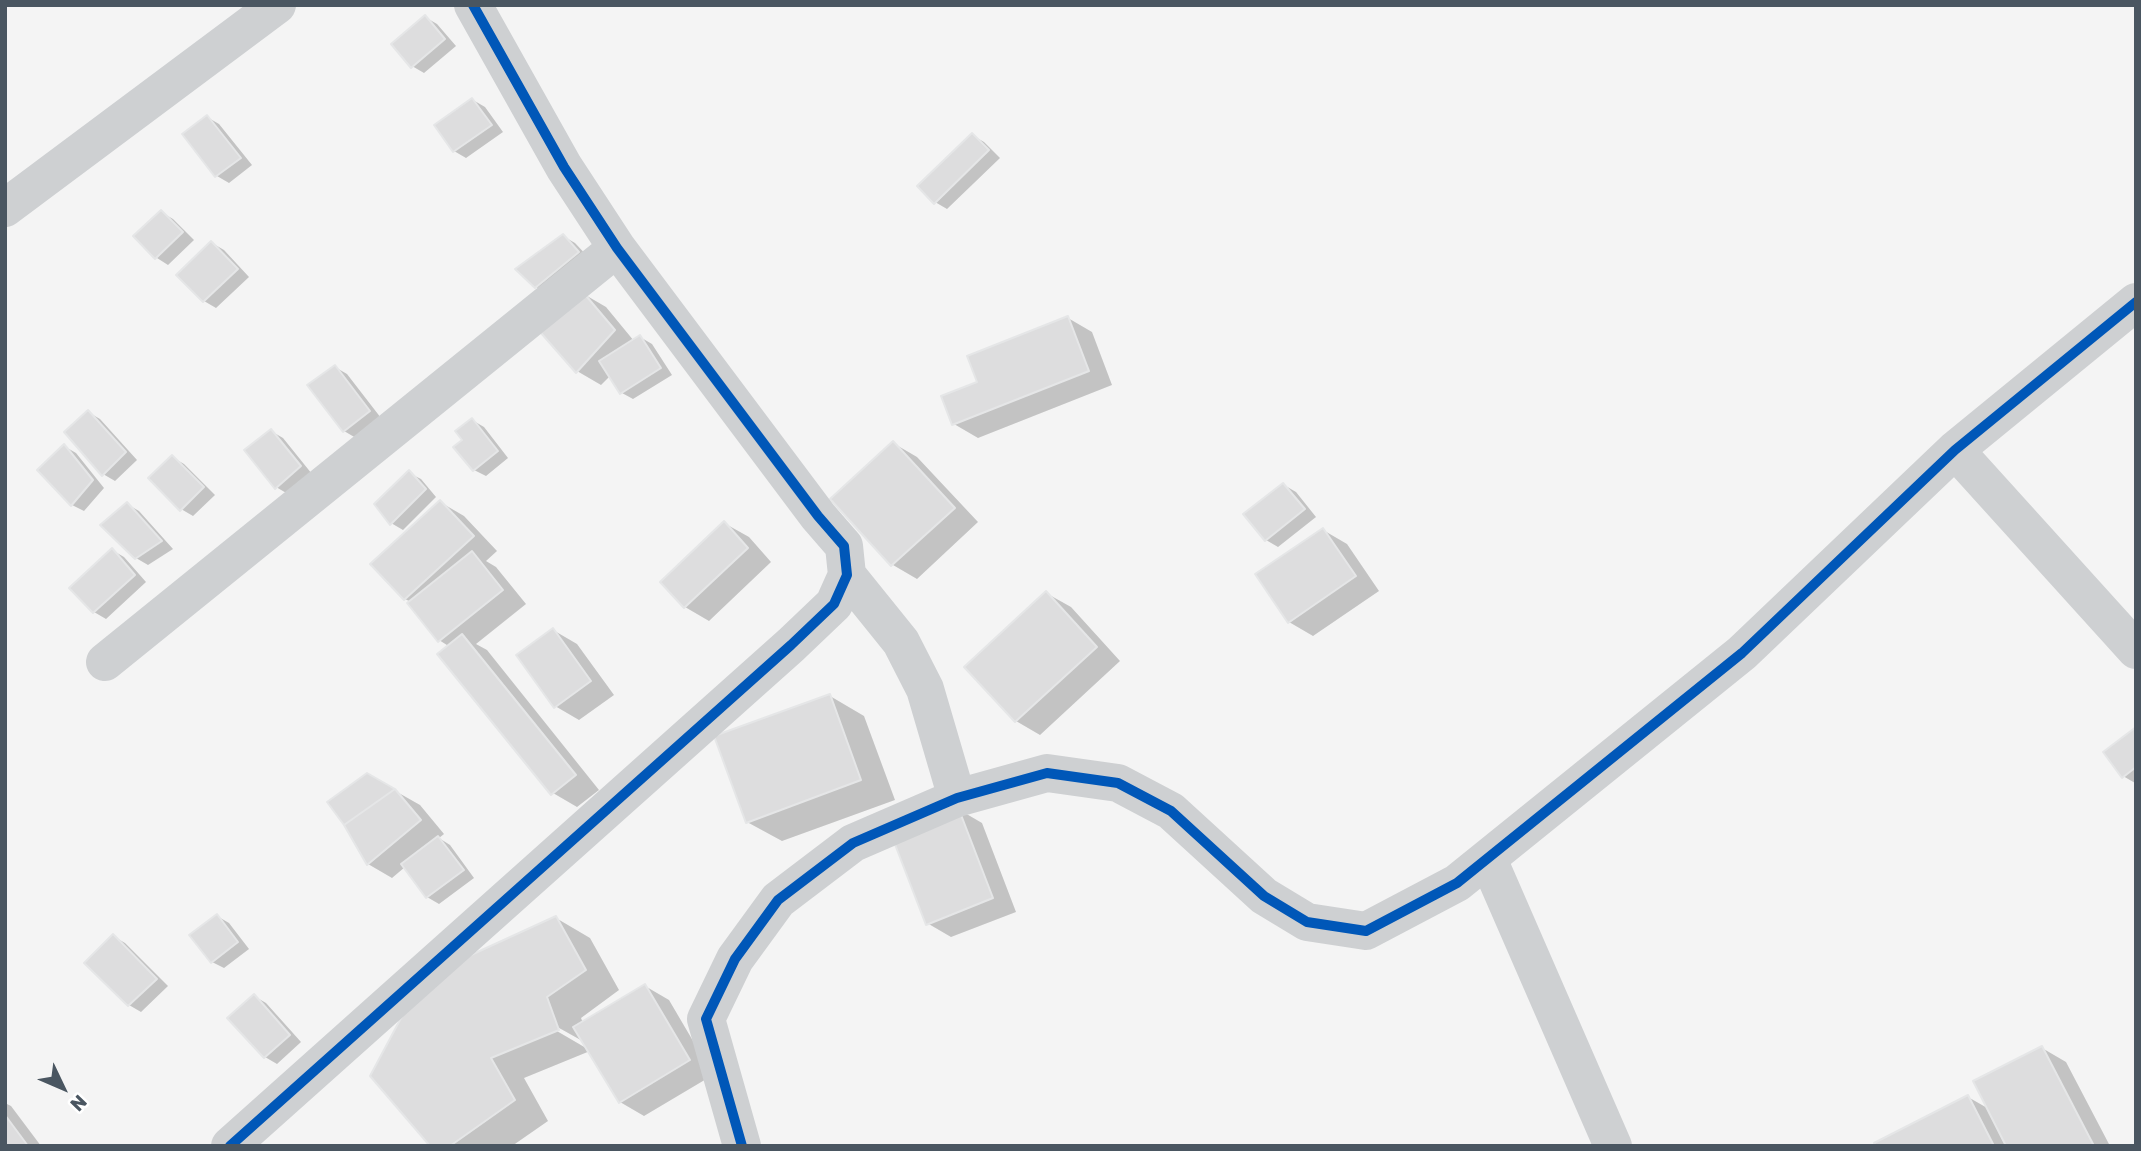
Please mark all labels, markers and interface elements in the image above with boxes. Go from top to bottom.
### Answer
north arrow [28,1053,98,1123]
text: N [65,1090,91,1116]

